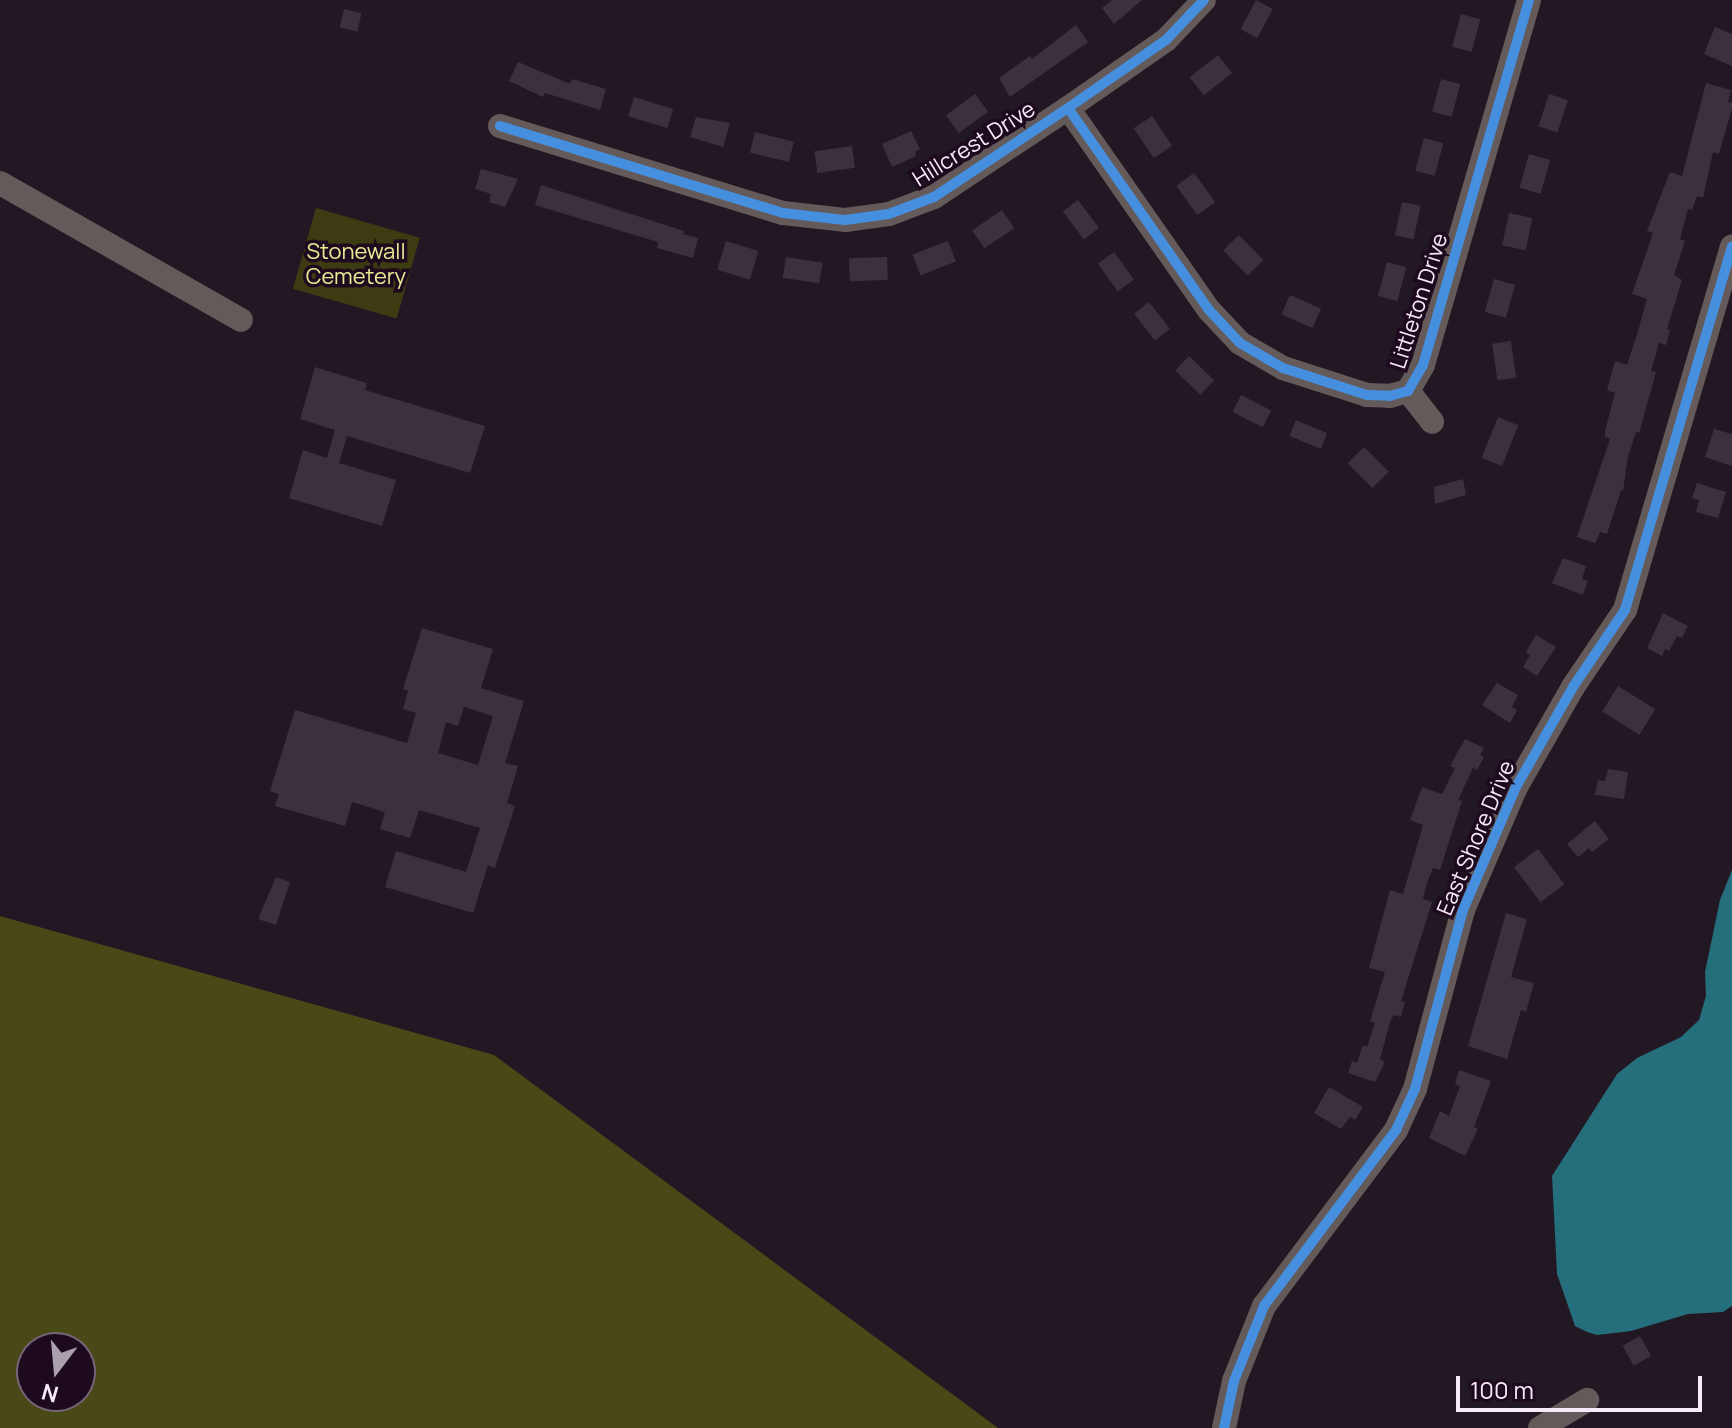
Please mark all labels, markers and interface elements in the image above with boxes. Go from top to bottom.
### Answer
street label: Hillcrest Drive [908,96,1040,192]
street label: Littleton Drive [1385,230,1453,372]
park label: Stonewall Cemetery [306,238,406,290]
street label: East Shore Drive [1432,757,1520,919]
north arrow [16,1332,96,1412]
scale bar [1460,1360,1706,1410]
text: 100 m [1470,1373,1534,1406]
text: N [38,1377,62,1410]

